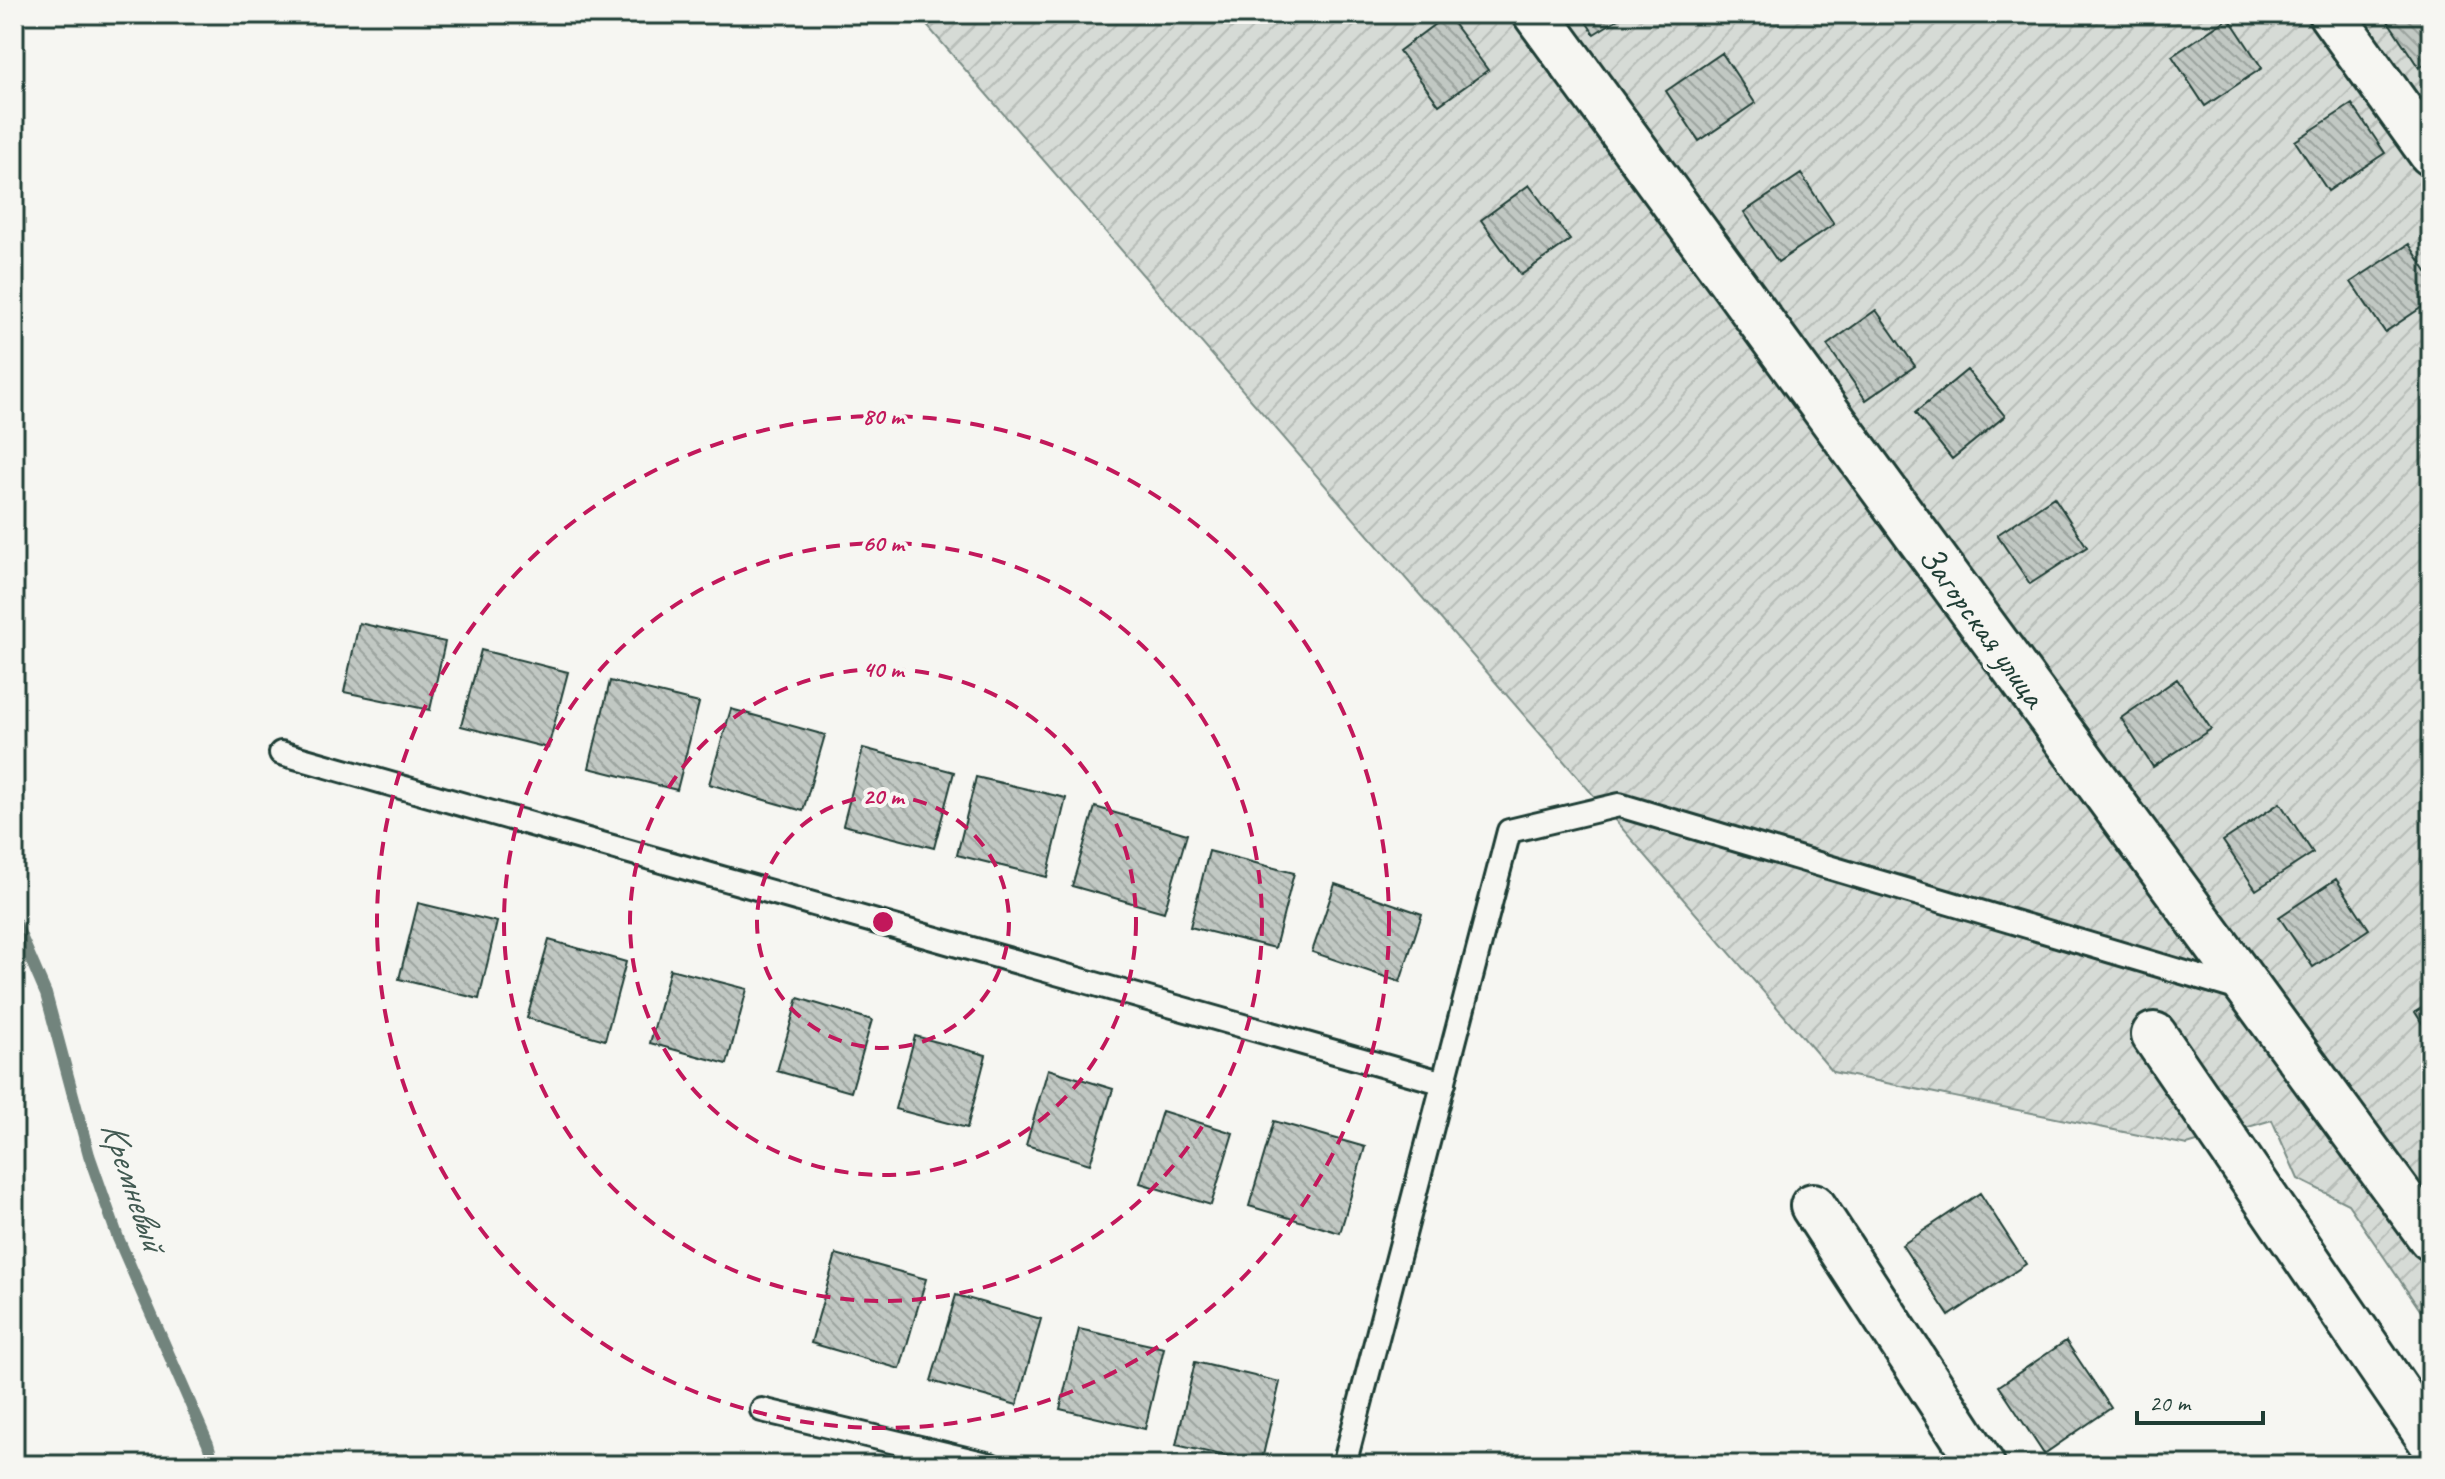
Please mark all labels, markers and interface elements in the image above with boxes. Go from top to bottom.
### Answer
text: 80 m [862,401,906,431]
text: 60 m [862,528,906,558]
street label: Загорская улица [1909,537,2057,717]
text: 40 m [862,654,906,684]
text: 20 m [862,781,906,811]
centre of rings [869,908,897,936]
water label: Кремневый [91,1115,180,1263]
scale bar [2137,1375,2263,1425]
text: 20 m [2149,1388,2192,1418]

